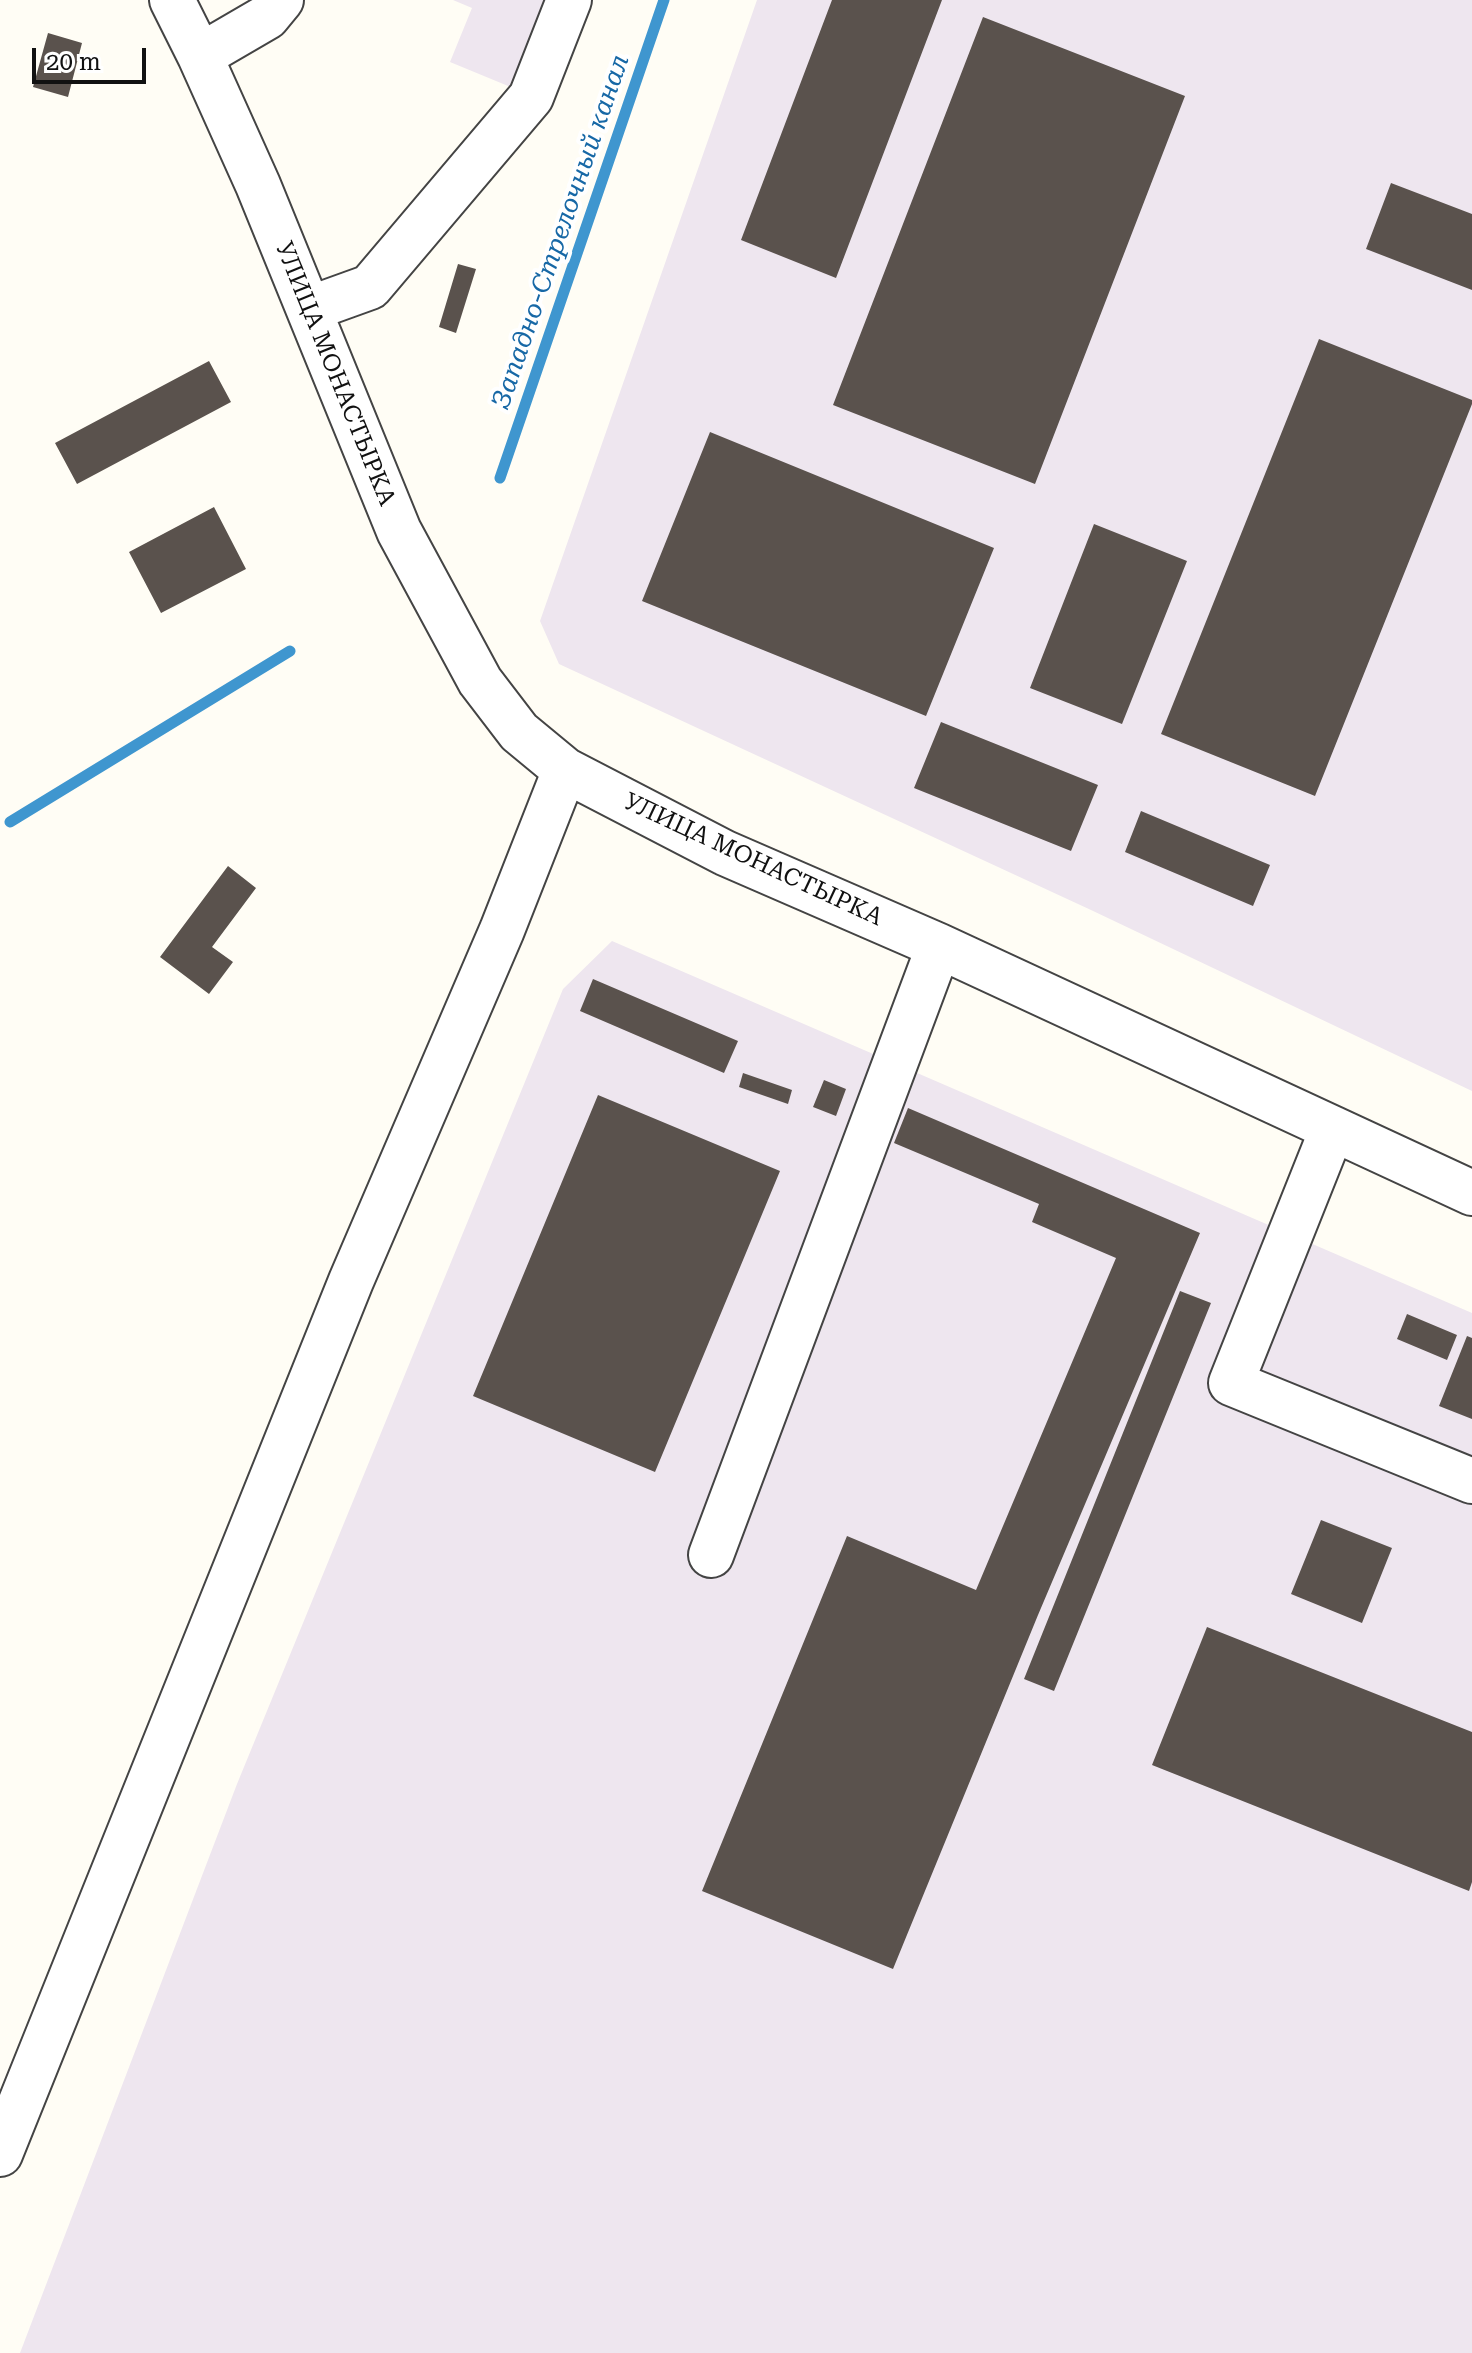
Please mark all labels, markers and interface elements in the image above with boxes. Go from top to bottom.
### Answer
scale bar [36,32,150,82]
text: 20 m [46,48,101,76]
water label: Западно-Стрелочный канал [486,51,636,413]
street label: УЛИЦА МОНАСТЫРКА [269,238,401,510]
street label: УЛИЦА МОНАСТЫРКА [619,787,887,933]

